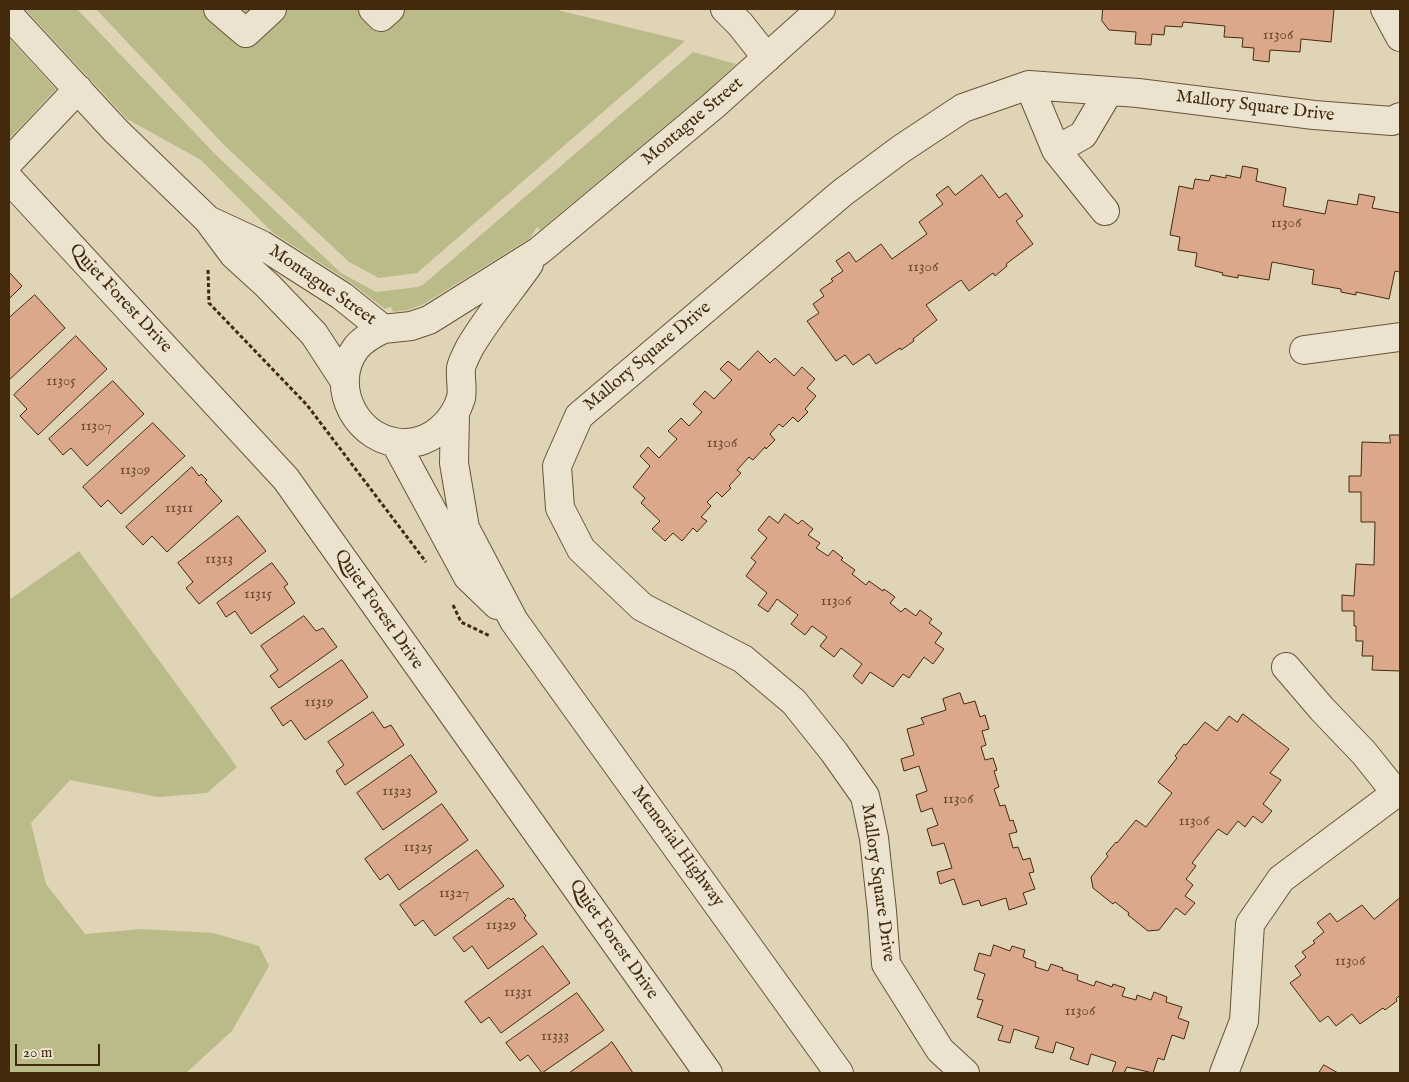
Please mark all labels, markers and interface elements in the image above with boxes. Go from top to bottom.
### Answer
house number: 11306 [1263,27,1293,45]
street label: Montague Street [638,73,748,171]
street label: Mallory Square Drive [1175,87,1335,127]
house number: 11306 [1271,215,1301,233]
street label: Quiet Forest Drive [64,240,176,358]
street label: Montague Street [264,241,380,331]
house number: 11306 [908,259,938,277]
street label: Mallory Square Drive [580,297,716,417]
house number: 11305 [46,373,76,391]
house number: 11307 [80,418,112,436]
house number: 11306 [707,435,737,453]
house number: 11309 [120,462,150,480]
house number: 11311 [165,500,193,518]
street label: Quiet Forest Drive [329,546,427,674]
house number: 11313 [205,551,233,569]
house number: 11315 [244,586,272,604]
house number: 11306 [821,593,851,611]
house number: 11319 [305,694,333,712]
street label: Memorial Highway [626,782,728,912]
house number: 11323 [382,783,412,801]
house number: 11306 [943,791,973,809]
street label: Mallory Square Drive [855,803,899,963]
house number: 11306 [1179,813,1209,831]
house number: 11325 [403,839,433,857]
street label: Quiet Forest Drive [564,876,662,1004]
house number: 11327 [439,885,469,903]
house number: 11329 [486,917,516,935]
house number: 11306 [1335,953,1365,971]
house number: 11331 [504,984,532,1002]
house number: 11306 [1065,1003,1095,1021]
house number: 11333 [541,1028,569,1046]
scale bar [18,1034,102,1066]
text: 20 m [23,1043,52,1062]

